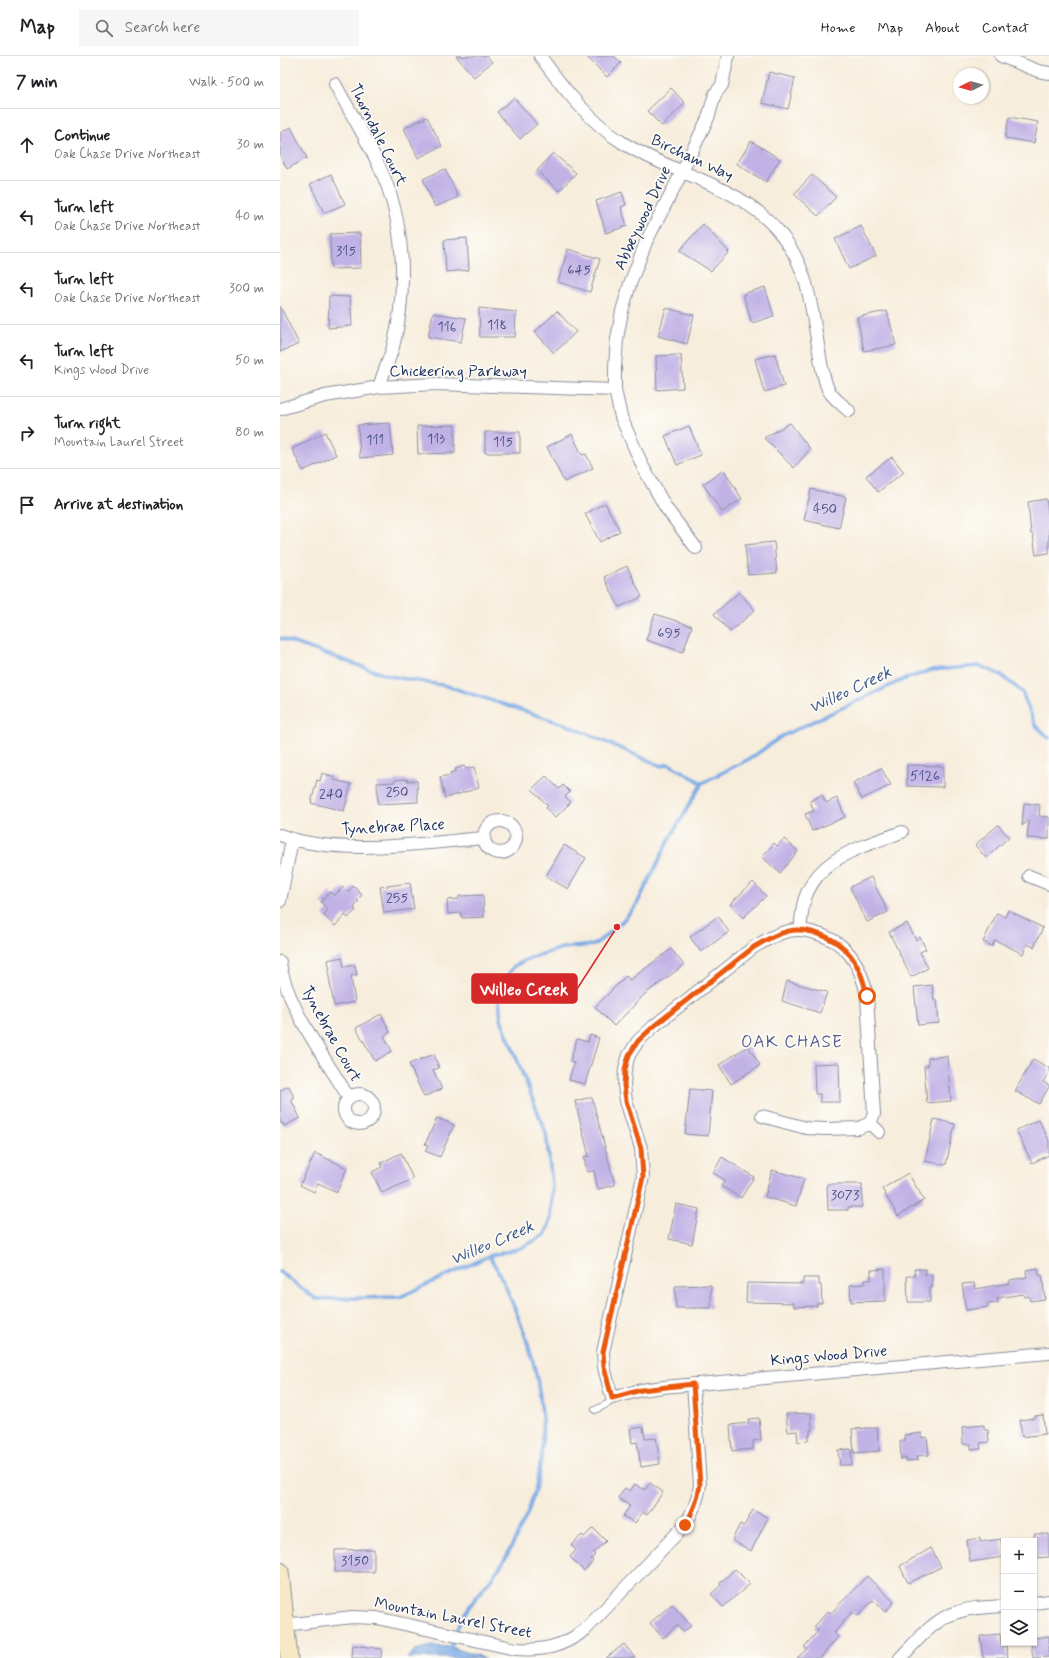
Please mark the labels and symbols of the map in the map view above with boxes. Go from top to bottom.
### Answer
north arrow [953,68,989,104]
street label: Thorndale Court [344,80,412,190]
street label: Bircham Way [647,130,737,186]
street label: Abbeywood Drive [610,163,676,273]
house number: 315 [336,242,356,260]
house number: 645 [567,261,591,279]
house number: 118 [487,316,507,334]
house number: 116 [438,318,456,336]
street label: Chickering Parkway [389,361,527,382]
house number: 113 [427,430,445,448]
house number: 111 [366,431,384,449]
house number: 115 [493,433,513,451]
house number: 450 [813,500,837,518]
house number: 695 [657,624,681,642]
water label: Willeo Creek [805,661,895,719]
house number: 5126 [910,767,940,785]
house number: 250 [386,783,408,801]
house number: 240 [319,785,343,803]
street label: Tynebrae Place [341,814,445,840]
house number: 255 [386,889,408,907]
callout: Willeo Creek [472,974,577,1003]
text: Willeo Creek [479,979,569,1001]
street label: Tynebrae Court [296,982,366,1086]
route start [858,987,876,1005]
district label: OAK CHASE [741,1031,843,1053]
house number: 3073 [831,1186,859,1204]
water label: Willeo Creek [447,1215,538,1270]
street label: Kings Wood Drive [770,1340,888,1373]
route end [676,1516,694,1534]
house number: 3150 [341,1552,369,1570]
street label: Mountain Laurel Street [373,1592,533,1644]

